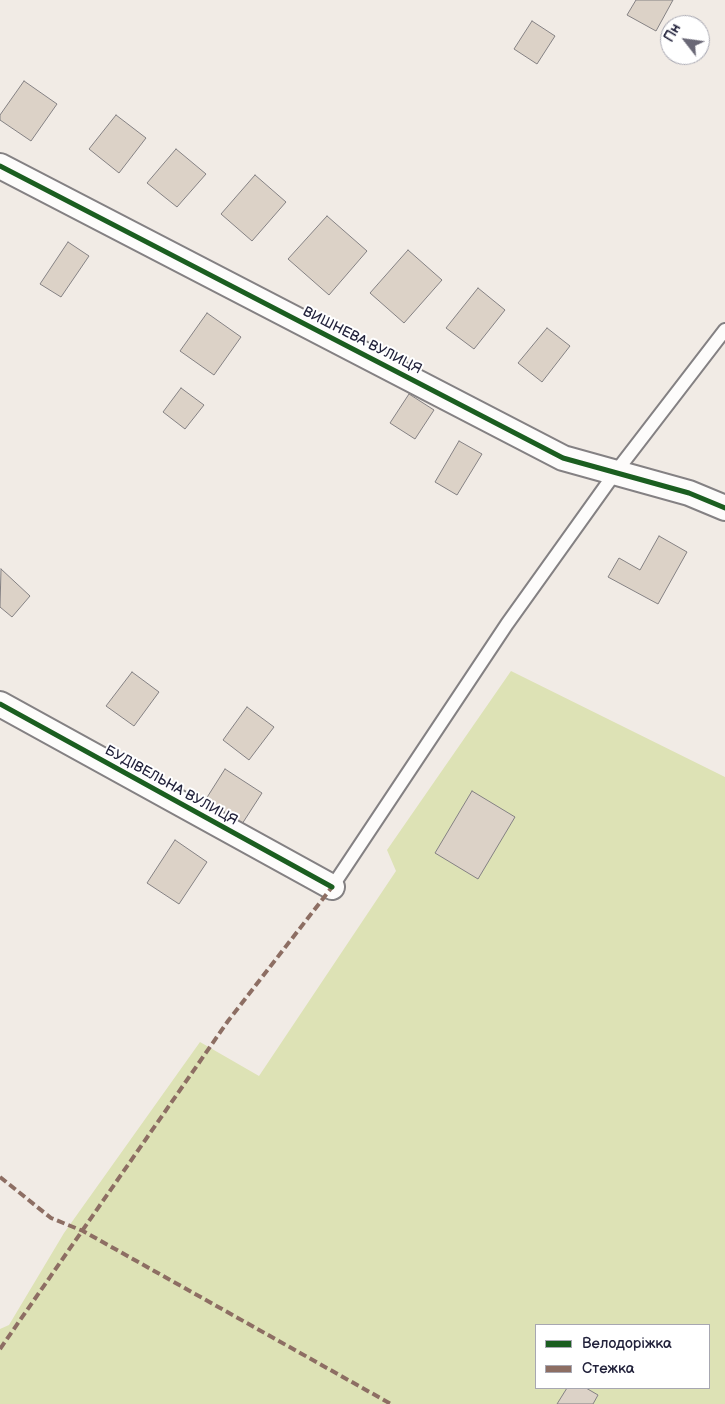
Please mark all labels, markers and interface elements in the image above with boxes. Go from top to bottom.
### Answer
north arrow [660,15,710,65]
text: Пн [660,20,684,45]
street label: ВИШНЕВА ВУЛИЦЯ [300,304,424,378]
street label: БУДІВЕЛЬНА ВУЛИЦЯ [102,742,240,830]
legend [535,1324,710,1389]
text: Велодоріжка [582,1334,672,1353]
text: Стежка [582,1359,635,1378]

